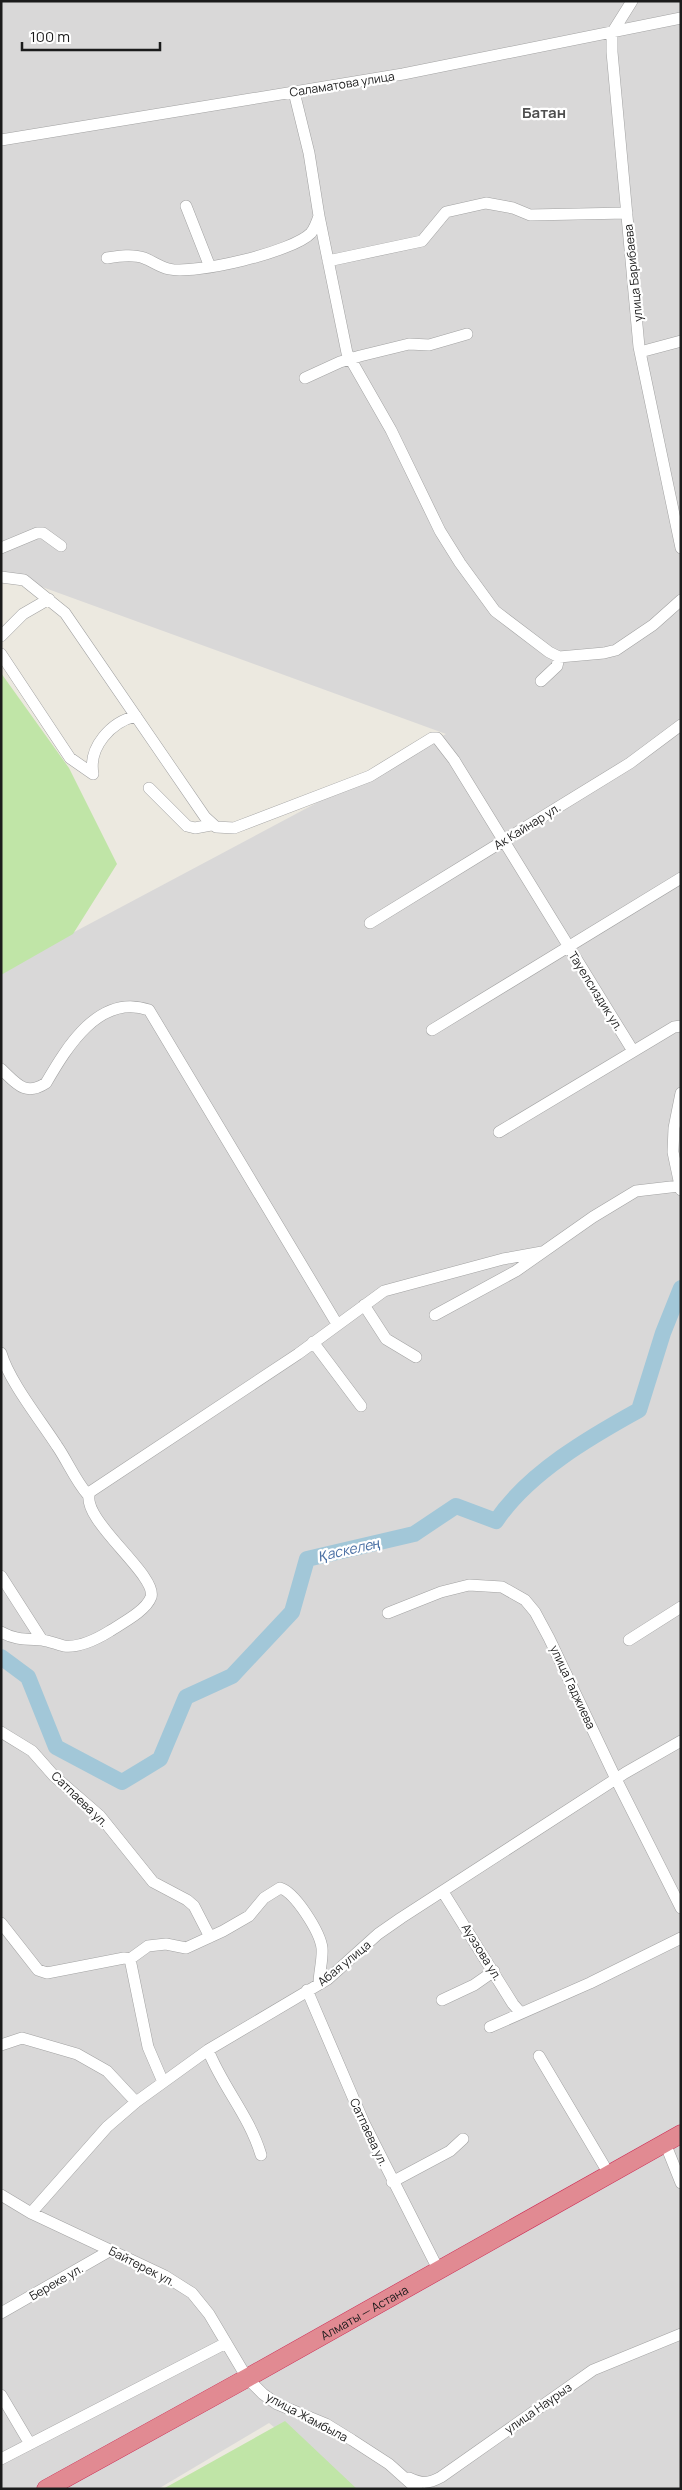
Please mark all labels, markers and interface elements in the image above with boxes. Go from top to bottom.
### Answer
scale bar [22,20,160,52]
text: 100 m [30,26,70,47]
street label: Саламатова улица [288,67,396,101]
district label: Батан [522,102,566,123]
street label: улица Барибаева [619,223,647,323]
street label: Ак Кайнар ул. [490,799,564,853]
street label: Тауелсиздик ул. [565,948,627,1034]
water label: Қаскелең [316,1533,382,1565]
street label: улица Гаджиева [546,1642,600,1732]
street label: Сатпаева ул. [48,1767,112,1831]
street label: Ауэзова ул. [458,1920,506,1984]
street label: Абая улица [314,1936,374,1990]
street label: Сатпаева ул. [346,2095,392,2169]
street label: Байтерек ул. [106,2242,178,2290]
street label: Береке ул. [26,2260,86,2304]
street label: Алматы — Астана [317,2281,411,2344]
street label: улица Наурыз [501,2379,575,2437]
street label: улица Жамбыла [263,2388,351,2446]

